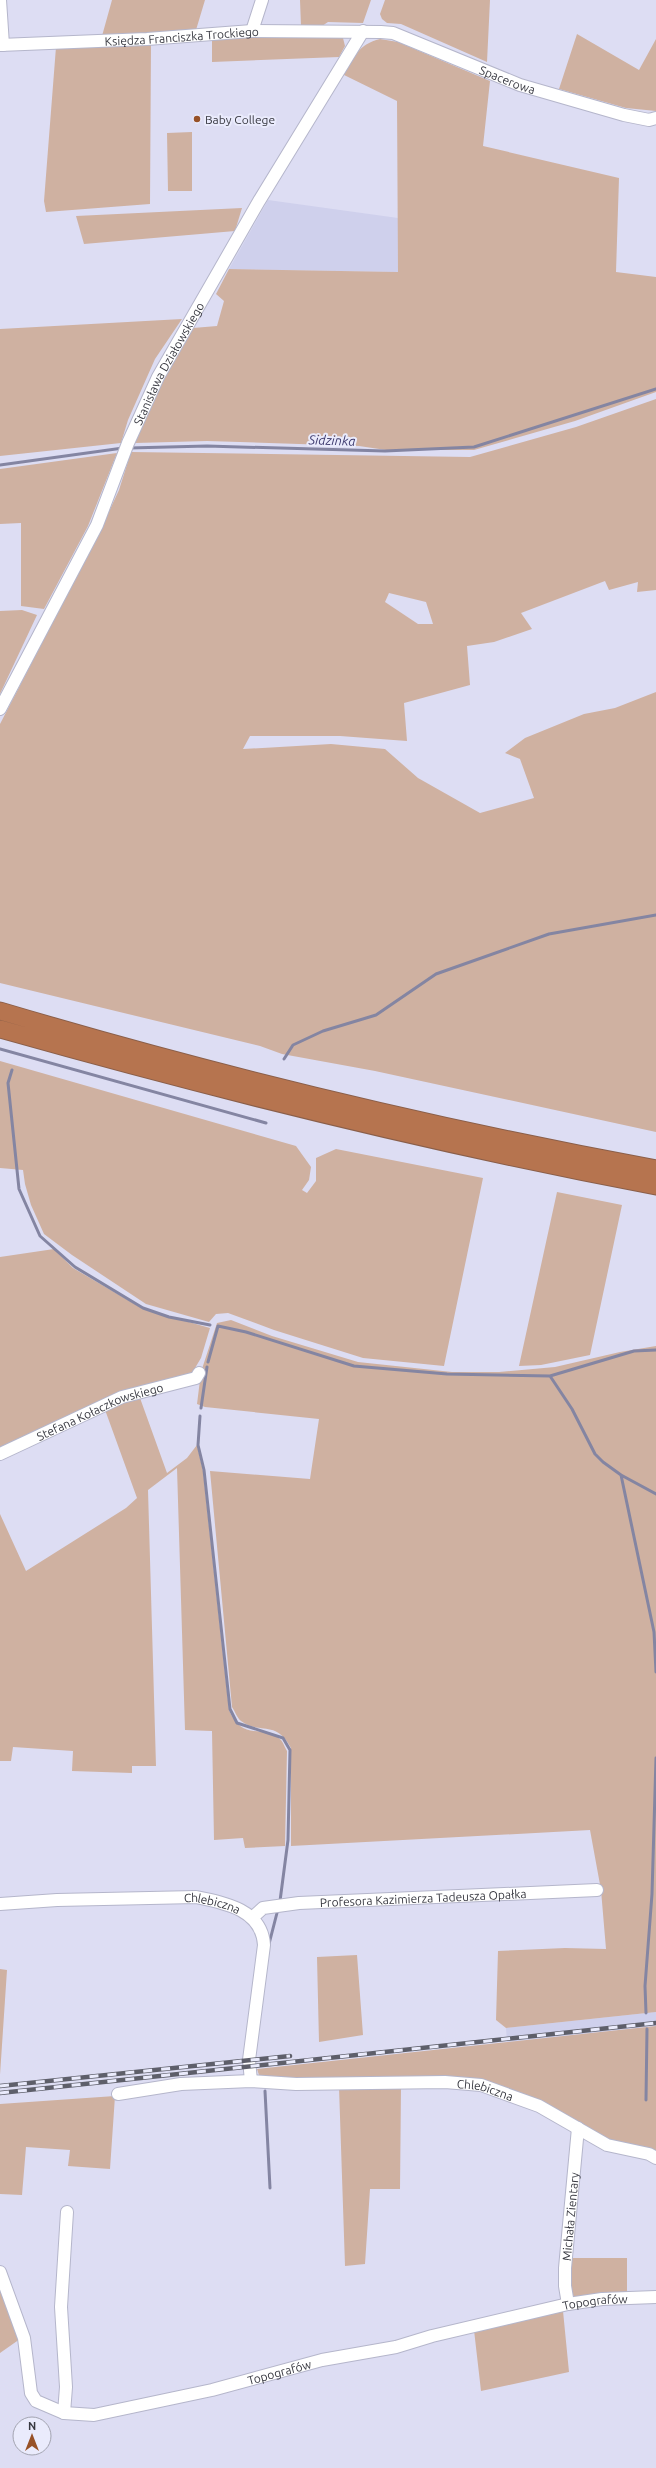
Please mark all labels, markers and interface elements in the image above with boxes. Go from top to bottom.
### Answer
street label: Księdza Franciszka Trockiego [104,24,259,47]
street label: Spacerowa [478,63,537,96]
place label: Baby College [205,113,275,126]
marker: Baby College [192,114,202,124]
street label: Stanisława Działowskiego [131,300,206,427]
water label: Sidzinka [307,432,356,448]
street label: Stefana Kołaczkowskiego [34,1380,165,1442]
street label: Profesora Kazimierza Tadeusza Opałka [319,1887,527,1909]
street label: Chlebiczna [184,1890,243,1916]
street label: Chlebiczna [456,2077,515,2103]
street label: Michała Zientary [559,2171,580,2261]
street label: Topografów [561,2292,629,2312]
street label: Topografów [246,2357,313,2387]
north arrow [12,2416,52,2456]
text: N [28,2420,36,2432]

